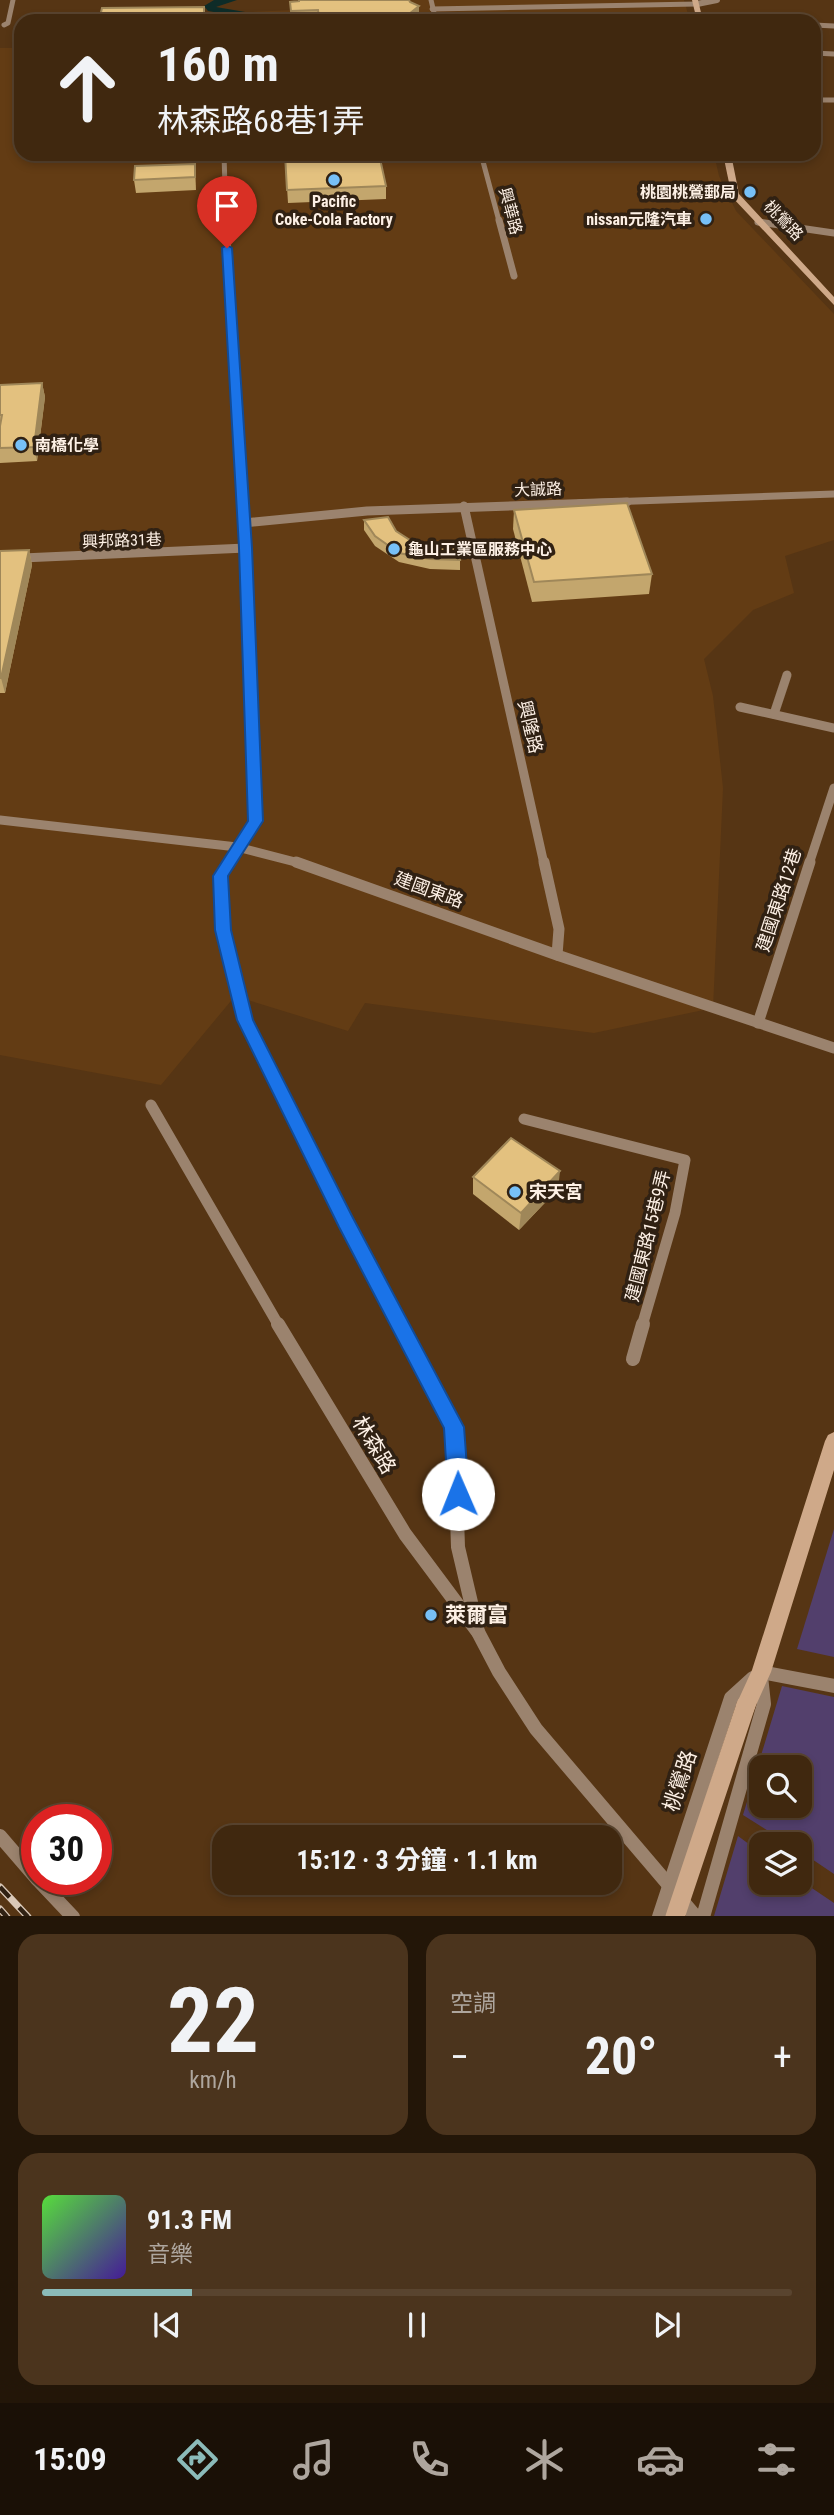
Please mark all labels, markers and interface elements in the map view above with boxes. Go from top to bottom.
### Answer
text: 160 m [157,36,279,93]
icon: ahead [42,42,133,133]
text: 林森路68巷1弄 [157,102,364,140]
marker: Pacific Coke-Cola Factory [326,172,342,188]
pin [197,176,257,248]
place label: 桃園桃鶯郵局 [640,183,736,202]
marker: 桃園桃鶯郵局 [742,184,758,200]
street label: 興華路 [495,185,526,237]
icon: arrive [208,187,246,225]
place label: Pacific Coke-Cola Factory [275,192,393,229]
street label: 桃鶯路 [760,196,807,244]
place label: nissan元隆汽車 [586,210,692,229]
marker: nissan元隆汽車 [698,211,714,227]
place label: 南橋化學 [35,436,99,455]
marker: 南橋化學 [13,437,29,453]
street label: 大誠路 [514,479,562,500]
street label: 興邦路31巷 [82,530,162,551]
place label: 龜山工業區服務中心 [408,540,552,559]
marker: 龜山工業區服務中心 [386,541,402,557]
street label: 興隆路 [514,698,547,756]
street label: 建國東路12巷 [752,845,805,954]
street label: 建國東路 [392,867,467,912]
street label: 建國東路15巷9弄 [621,1168,674,1304]
place label: 宋天宮 [529,1181,583,1202]
marker: 宋天宮 [507,1184,523,1200]
street label: 林森路 [347,1412,401,1478]
position arrow [421,1457,495,1531]
place label: 萊爾富 [445,1603,508,1627]
marker: 萊爾富 [423,1607,439,1623]
street label: 桃鶯路 [659,1747,701,1815]
map controls [749,1755,812,1895]
button: search [749,1755,812,1818]
speed limit sign: 30 [21,1804,112,1895]
button: layers [749,1832,812,1895]
text: 15:12 · 3 分鐘 · 1.1 km [296,1845,538,1875]
text: 22 [167,1968,259,2074]
text: 空調 [450,1990,496,2017]
text: 20° [585,2026,657,2087]
text: − [450,2035,469,2079]
text: + [773,2035,792,2079]
text: km/h [189,2067,237,2094]
text: 91.3 FM [147,2205,232,2235]
text: 音樂 [147,2241,193,2268]
icon: previous [148,2306,186,2344]
icon: pause [398,2306,436,2344]
icon: next [648,2306,686,2344]
icon: directions [173,2435,222,2484]
icon: music [289,2435,338,2484]
icon: phone [405,2435,454,2484]
icon: climate [520,2435,569,2484]
icon: car [636,2435,685,2484]
icon: filters [752,2435,801,2484]
text: 15:09 [33,2440,107,2478]

